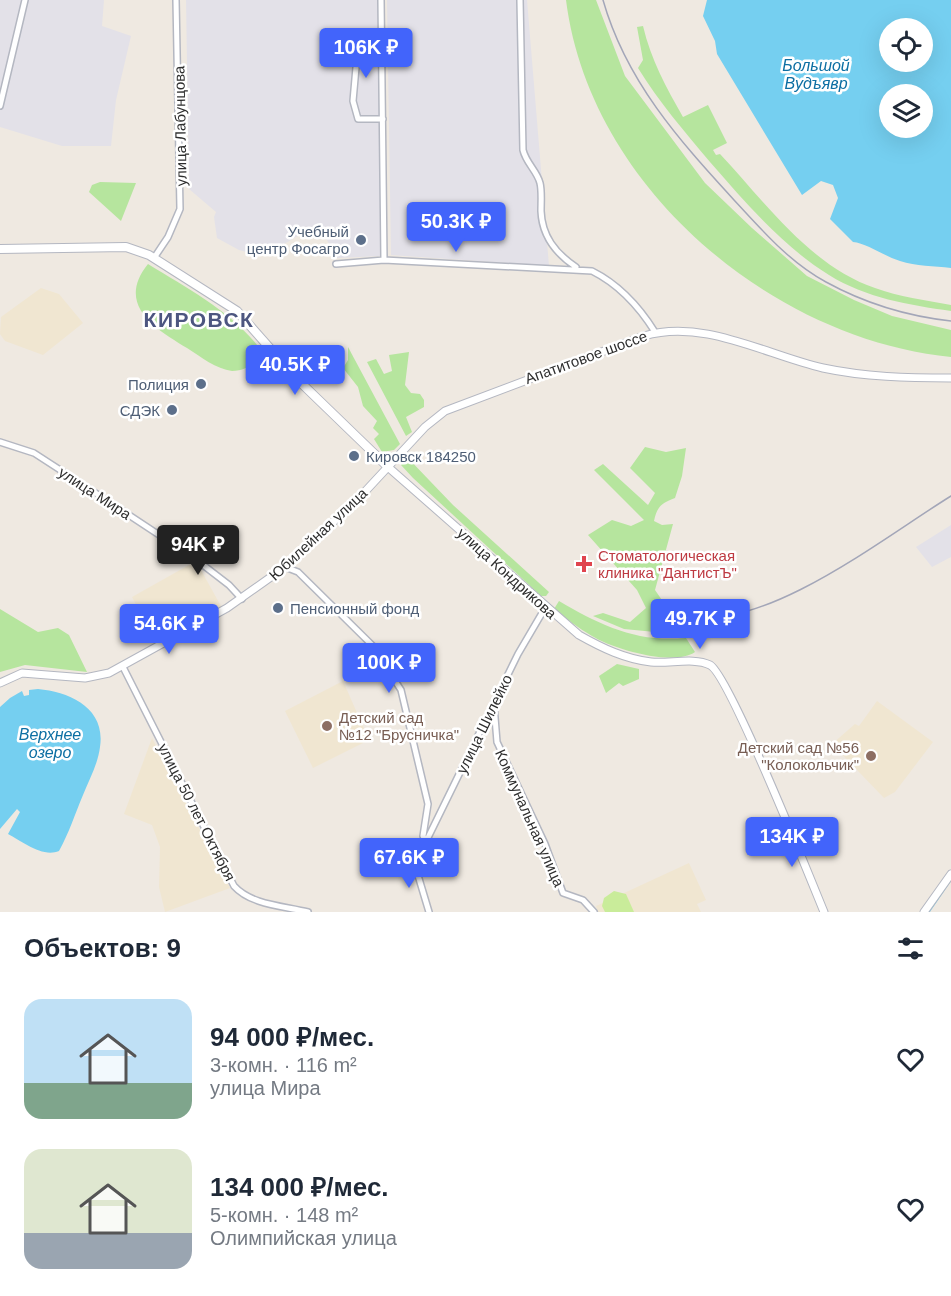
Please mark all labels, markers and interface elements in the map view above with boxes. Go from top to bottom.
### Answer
map controls [879,18,933,138]
button: locate [879,18,933,72]
pin: 106K ₽ [317,28,415,79]
text: 106K ₽ [333,36,399,58]
water label: Большой Вудъявр [782,57,850,92]
street label: улица Лабунцова [170,65,190,186]
button: layers [879,84,933,138]
pin: 50.3K ₽ [401,202,511,253]
text: 50.3K ₽ [421,210,491,232]
place label: Учебный центр Фосагро [247,223,349,257]
marker: Учебный центр Фосагро [354,233,368,247]
district label: КИРОВСК [144,308,254,331]
street label: Апатитовое шоссе [523,327,649,387]
pin: 40.5K ₽ [240,345,350,396]
text: 40.5K ₽ [260,353,330,375]
place label: Полиция [128,376,189,393]
marker: Полиция [194,377,208,391]
place label: СДЭК [120,402,160,419]
marker: СДЭК [165,403,179,417]
place label: Кировск 184250 [366,448,476,465]
marker: Кировск 184250 [347,449,361,463]
street label: улица Мира [56,463,135,523]
street label: Юбилейная улица [265,484,371,584]
street label: улица Кондрикова [454,524,561,622]
pin: 94K ₽ [156,525,240,576]
text: 94K ₽ [171,533,225,555]
place label: Стоматологическая клиника "ДантистЪ" [598,547,737,581]
marker: Стоматологическая клиника "ДантистЪ" [575,555,593,573]
pin: 49.7K ₽ [645,599,755,650]
place label: Пенсионный фонд [290,600,419,617]
marker: Пенсионный фонд [271,601,285,615]
pin: 54.6K ₽ [114,604,224,655]
text: 49.7K ₽ [665,607,735,629]
text: 54.6K ₽ [134,612,204,634]
pin: 100K ₽ [340,643,438,694]
text: 100K ₽ [356,651,422,673]
street label: улица Шилейко [453,672,515,776]
place label: Детский сад №12 "Брусничка" [339,709,459,743]
marker: Детский сад №12 "Брусничка" [320,719,334,733]
water label: Верхнее озеро [19,726,81,761]
place label: Детский сад №56 "Колокольчик" [738,739,859,773]
street label: улица 50 лет Октября [155,740,239,884]
street label: Коммунальная улица [492,747,568,890]
marker: Детский сад №56 "Колокольчик" [864,749,878,763]
pin: 134K ₽ [743,817,841,868]
text: 134K ₽ [759,825,825,847]
pin: 67.6K ₽ [354,838,464,889]
text: 67.6K ₽ [374,846,444,868]
icon: filters [894,932,927,965]
text: Объектов: 9 [24,933,181,963]
text: 94 000 ₽/мес. [210,1022,374,1052]
icon: home [72,1023,144,1095]
icon: heart [894,1043,927,1076]
text: 3-комн. · 116 m² [210,1054,357,1076]
text: улица Мира [210,1077,321,1099]
text: 134 000 ₽/мес. [210,1172,389,1202]
icon: home [72,1173,144,1245]
icon: heart [894,1193,927,1226]
text: 5-комн. · 148 m² [210,1204,358,1226]
text: Олимпийская улица [210,1227,397,1249]

